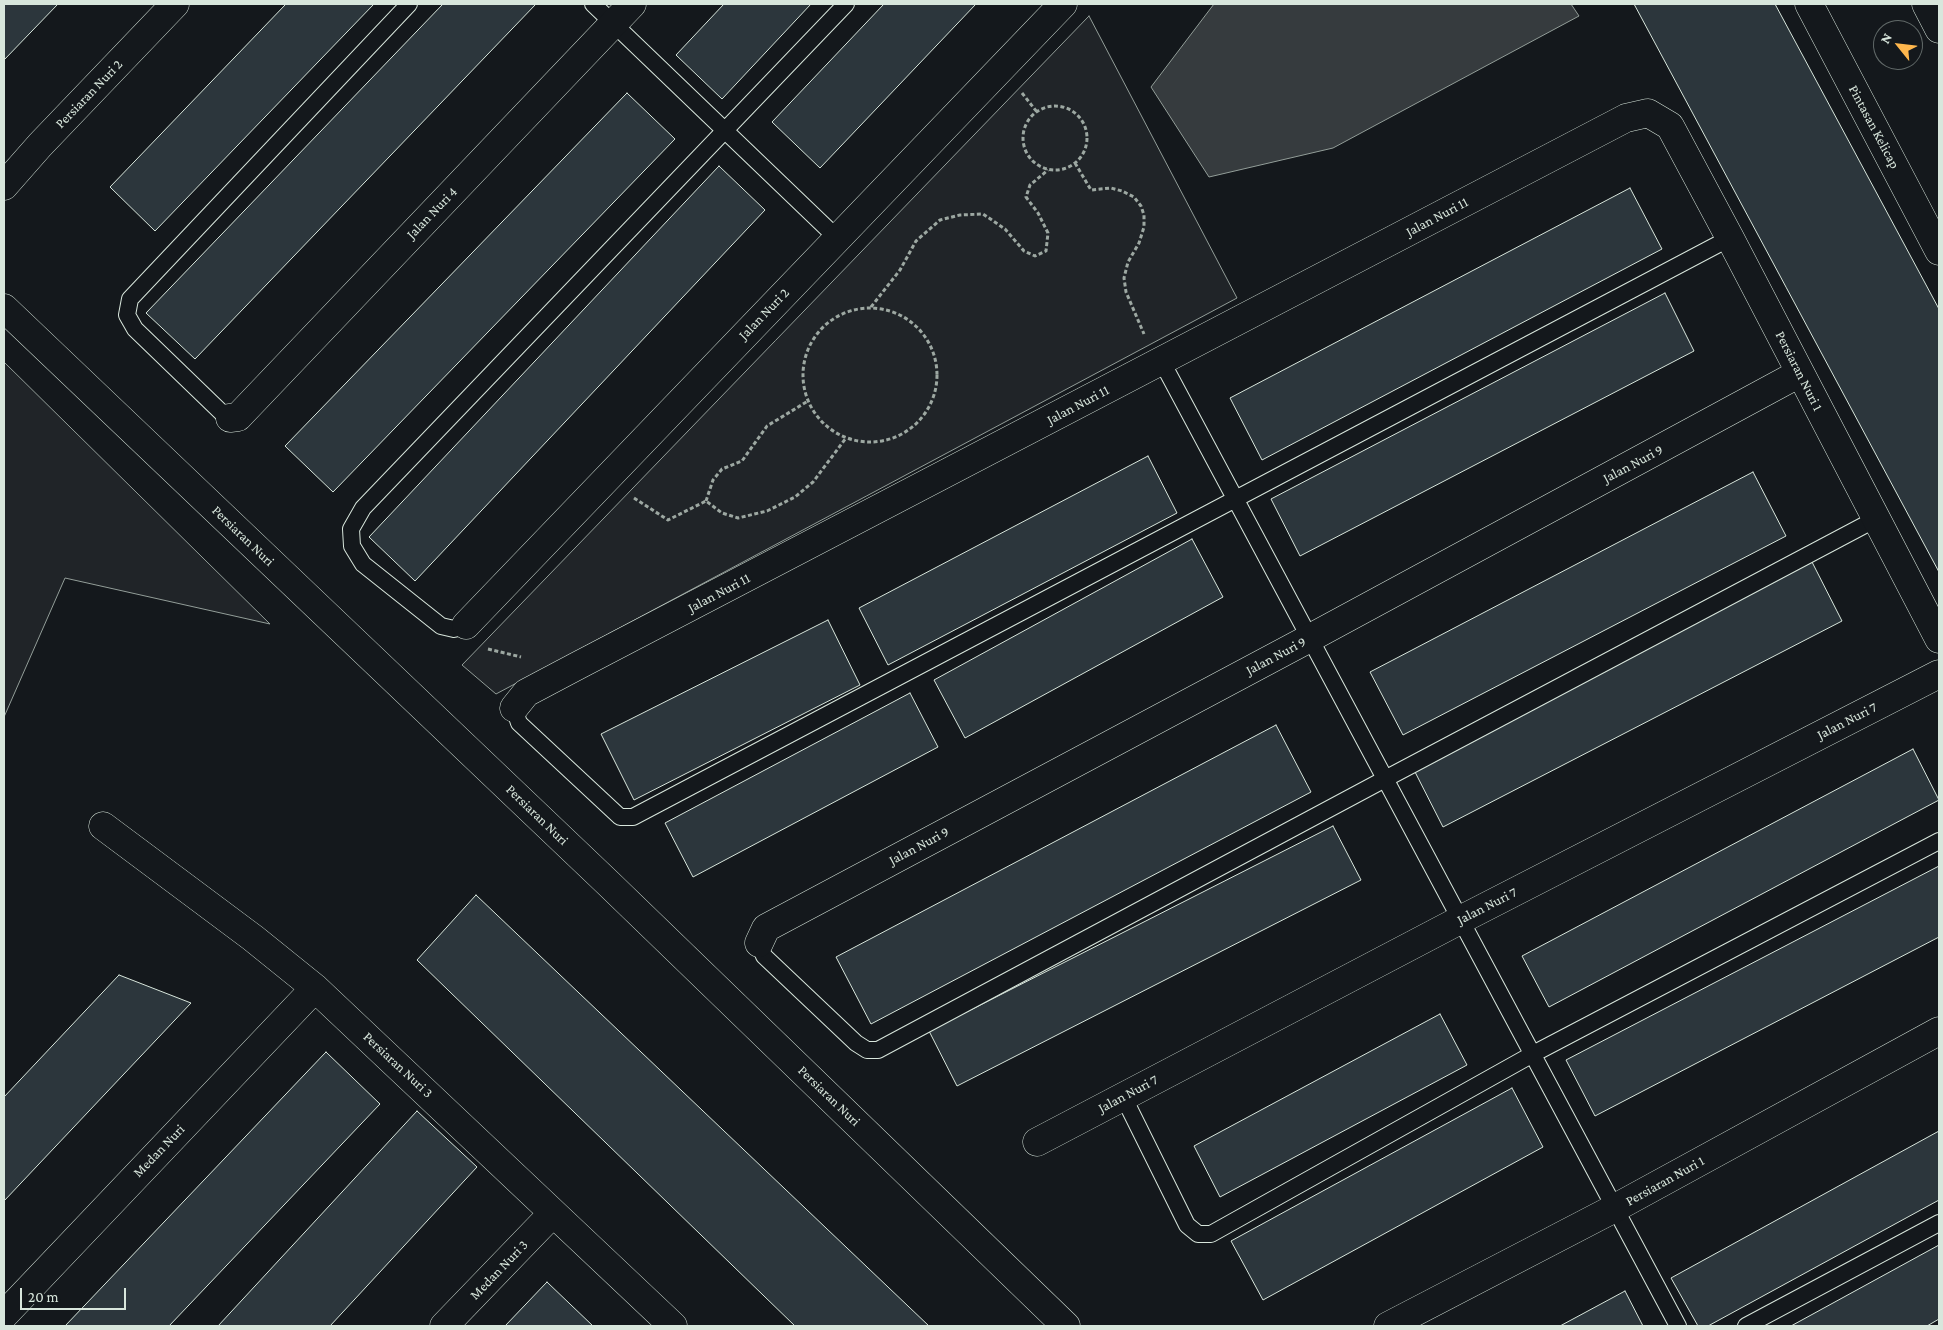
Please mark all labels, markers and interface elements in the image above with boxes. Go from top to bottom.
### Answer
north arrow [1873,20,1923,70]
text: N [1876,30,1895,46]
street label: Persiaran Nuri 2 [52,56,126,132]
street label: Pintasan Kelicap [1845,82,1903,172]
street label: Jalan Nuri 4 [403,183,461,243]
street label: Jalan Nuri 11 [1403,194,1471,240]
street label: Jalan Nuri 2 [735,285,793,343]
street label: Persiaran Nuri 1 [1772,328,1826,414]
street label: Jalan Nuri 11 [1044,382,1112,428]
street label: Jalan Nuri 9 [1600,441,1666,487]
street label: Persiaran Nuri [208,502,278,570]
street label: Jalan Nuri 11 [685,570,753,616]
street label: Jalan Nuri 9 [1243,633,1309,679]
street label: Jalan Nuri 7 [1814,699,1880,743]
street label: Persiaran Nuri [502,781,572,849]
street label: Jalan Nuri 9 [886,823,952,869]
street label: Jalan Nuri 7 [1454,884,1520,928]
street label: Persiaran Nuri 3 [360,1028,436,1102]
street label: Persiaran Nuri [794,1062,864,1130]
street label: Jalan Nuri 7 [1095,1071,1161,1117]
street label: Medan Nuri [130,1121,188,1181]
street label: Persiaran Nuri 1 [1623,1152,1707,1210]
street label: Medan Nuri 3 [466,1237,532,1303]
scale bar [22,1278,129,1310]
text: 20 m [28,1289,59,1305]

